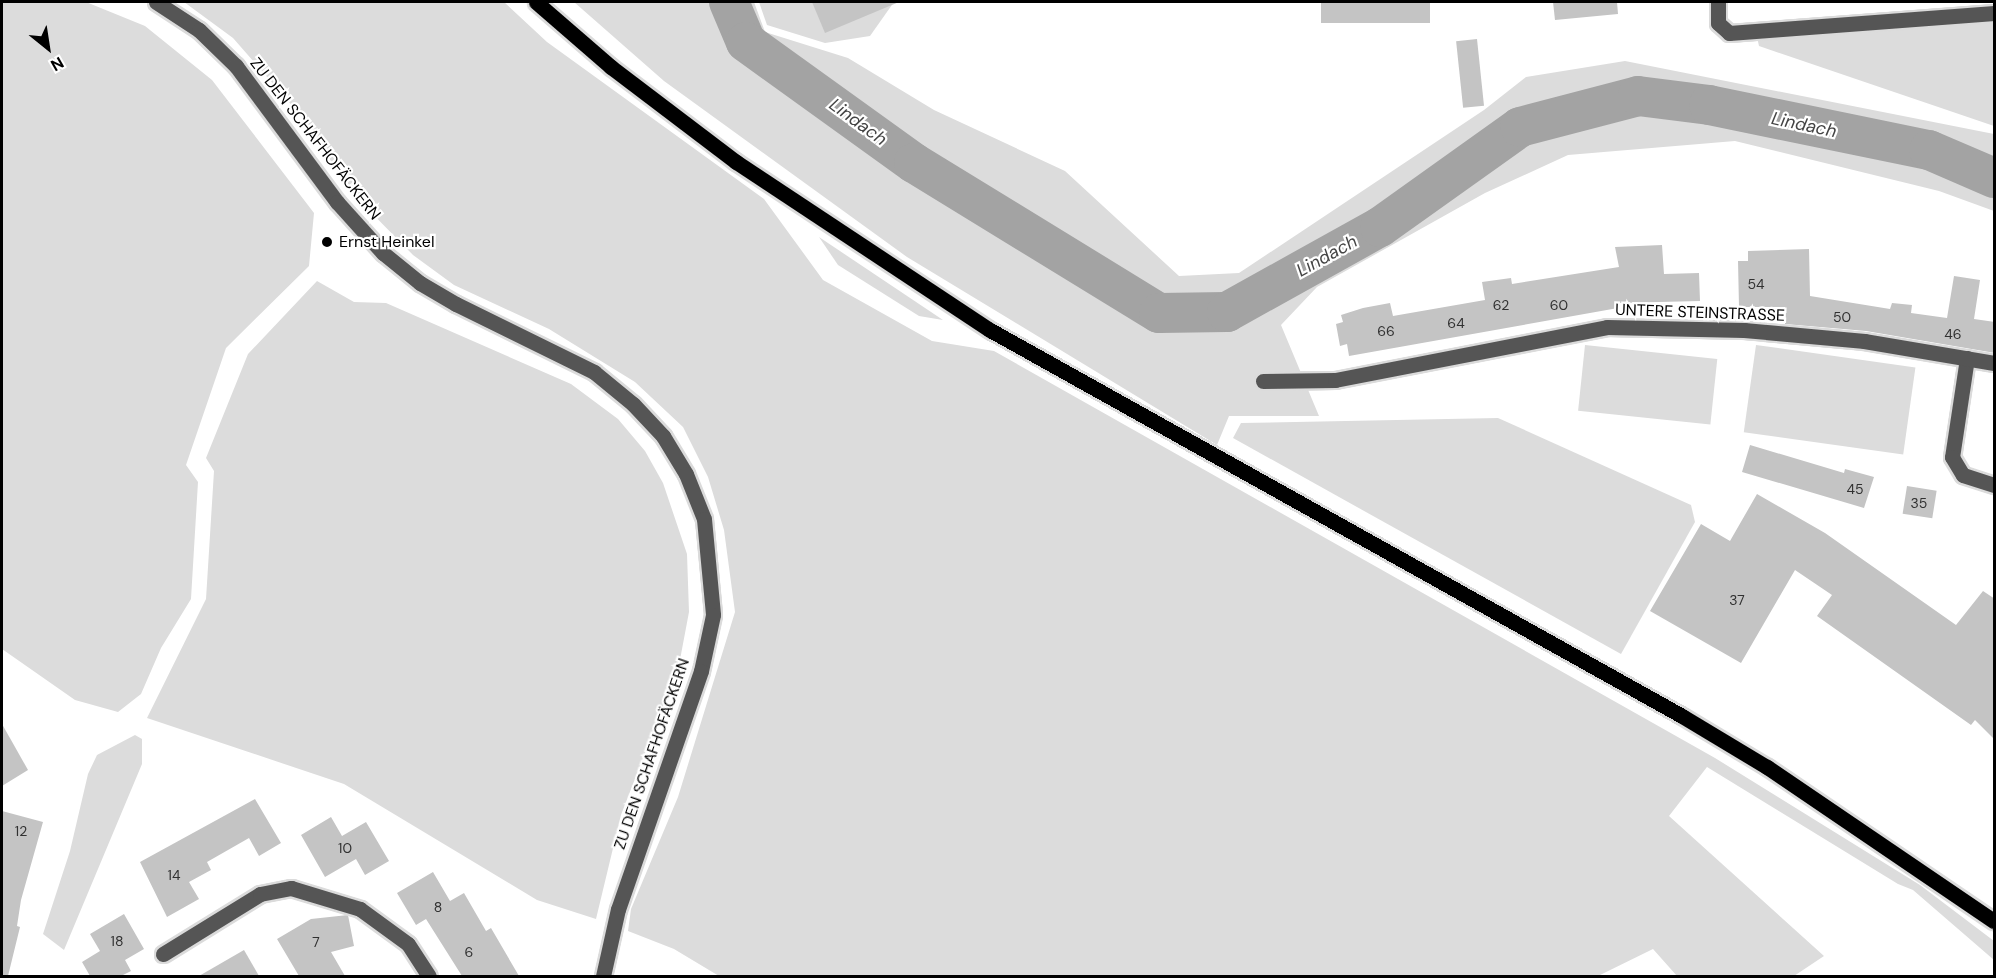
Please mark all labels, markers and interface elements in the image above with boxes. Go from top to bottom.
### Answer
north arrow [18,18,78,78]
text: N [47,52,68,76]
street label: ZU DEN SCHAFHOFÄCKERN [246,54,384,224]
water label: Lindach [825,94,891,150]
water label: Lindach [1769,108,1839,142]
water label: Lindach [1293,231,1361,281]
place label: Ernst Heinkel [339,232,435,252]
marker: Ernst Heinkel [320,235,334,249]
house number: 54 [1747,276,1765,292]
house number: 62 [1493,297,1509,313]
house number: 60 [1550,297,1568,313]
street label: UNTERE STEINSTRASSE [1615,300,1785,326]
house number: 50 [1833,309,1851,325]
house number: 64 [1447,315,1465,331]
house number: 66 [1377,323,1395,339]
house number: 46 [1944,326,1962,342]
house number: 45 [1846,481,1864,497]
house number: 35 [1911,495,1927,511]
house number: 37 [1729,592,1745,608]
street label: ZU DEN SCHAFHOFÄCKERN [610,656,694,852]
house number: 12 [15,823,27,839]
house number: 10 [338,840,352,856]
house number: 14 [168,867,180,883]
house number: 8 [434,899,442,915]
house number: 18 [111,933,123,949]
house number: 7 [312,934,320,950]
house number: 6 [465,944,473,960]

